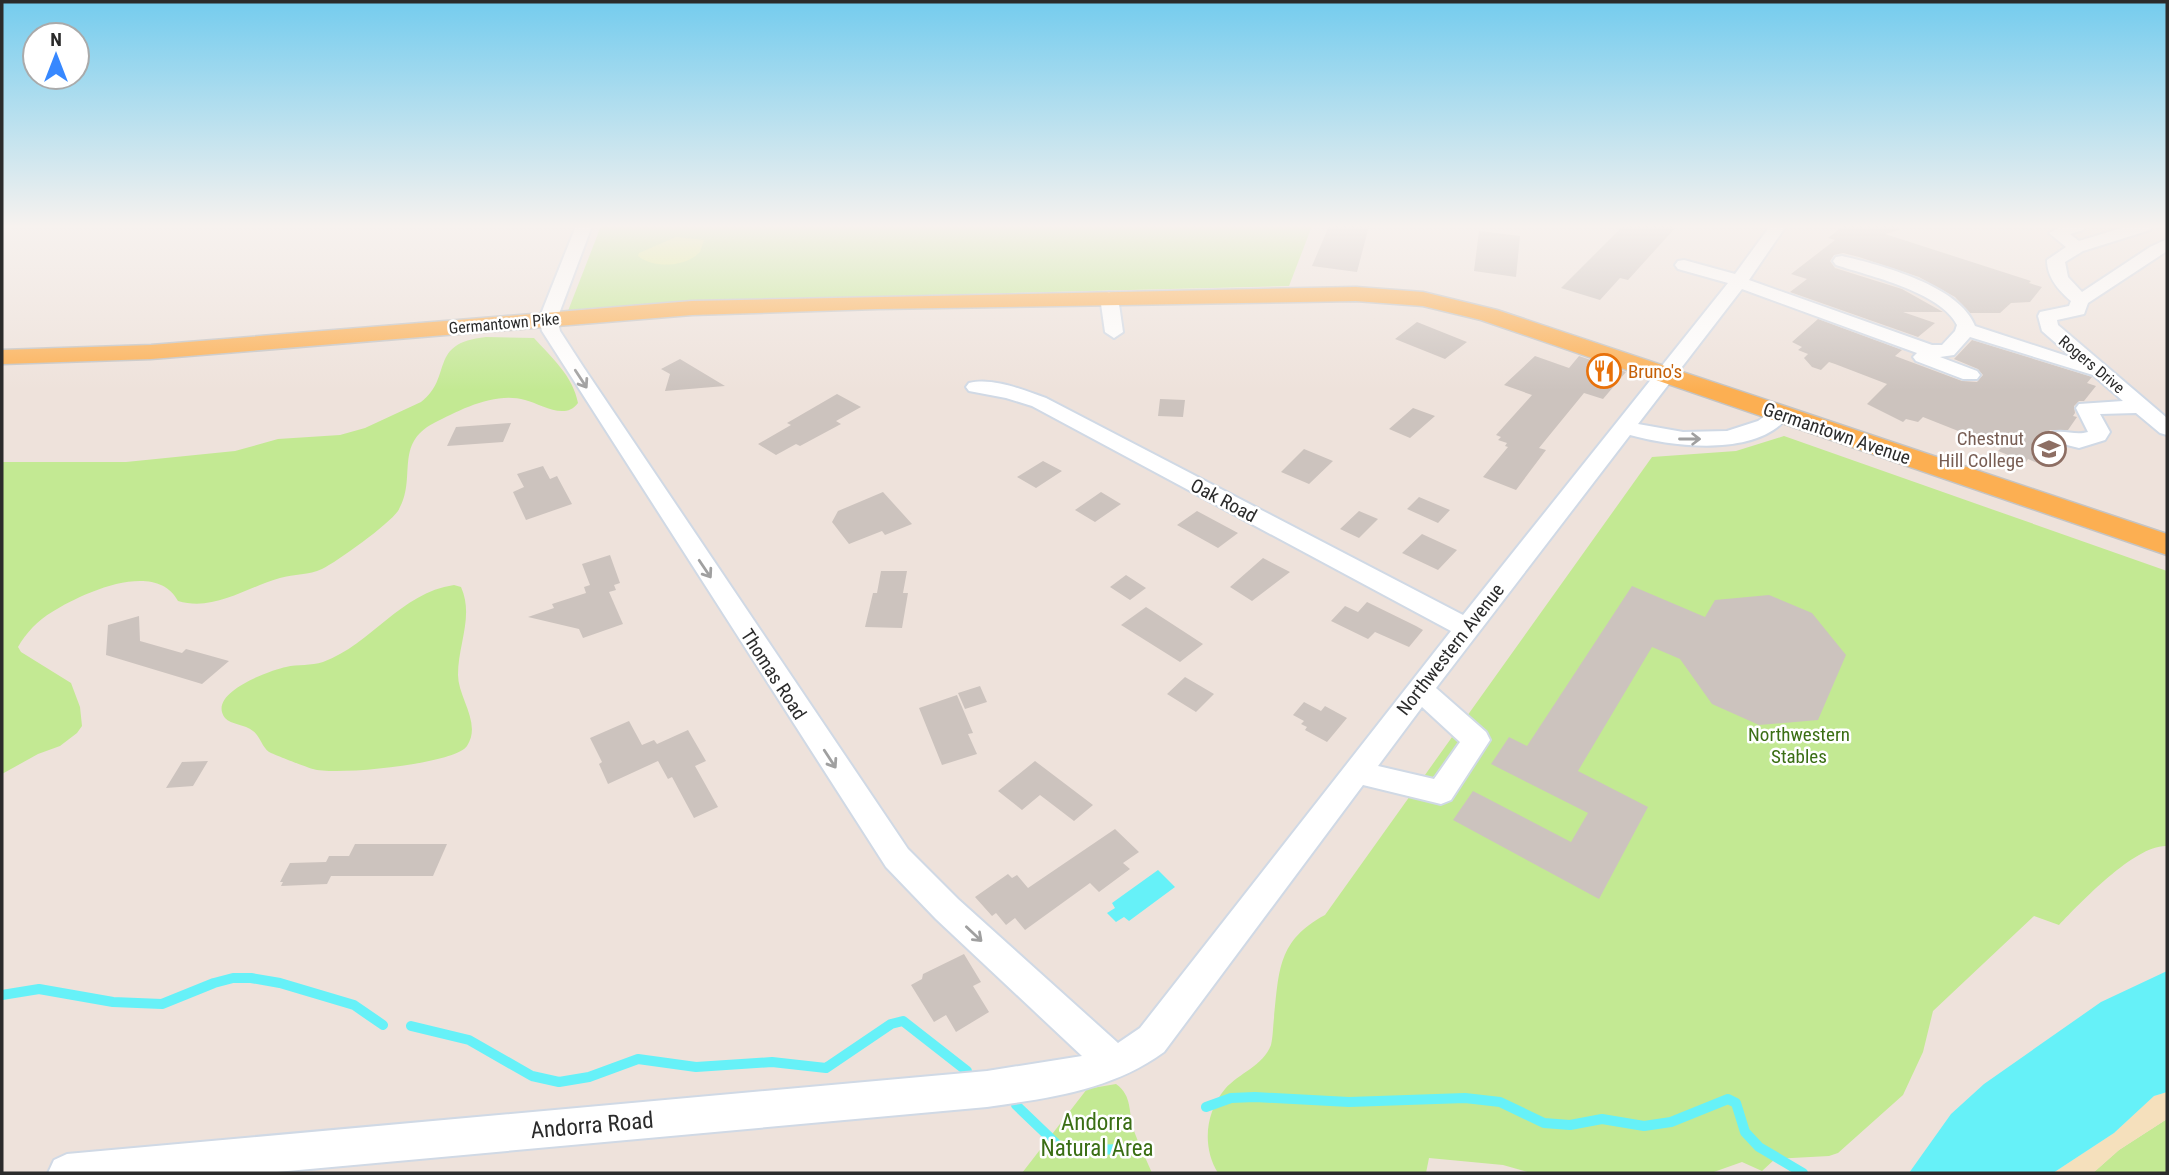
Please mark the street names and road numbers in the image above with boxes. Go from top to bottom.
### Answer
street label: Germantown Pike [448,309,560,338]
street label: Rogers Drive [2055,331,2128,397]
street label: Germantown Avenue [1760,398,1914,469]
street label: Oak Road [1187,473,1261,527]
street label: Northwestern Avenue [1392,579,1509,720]
street label: Thomas Road [736,625,811,724]
street label: Andorra Road [529,1107,655,1144]

